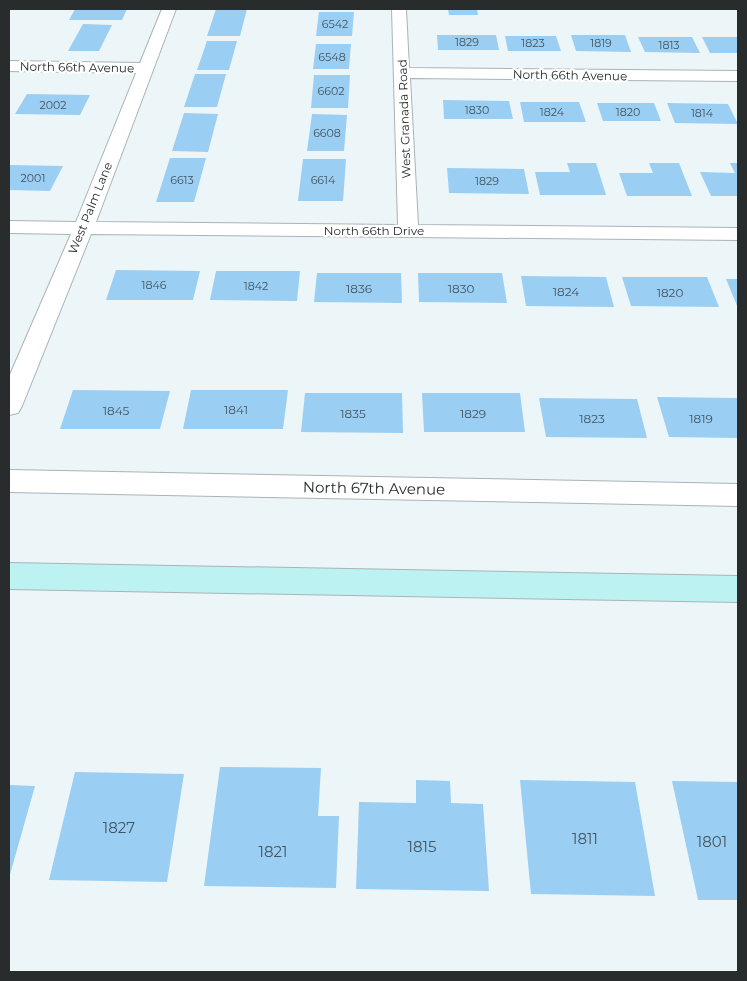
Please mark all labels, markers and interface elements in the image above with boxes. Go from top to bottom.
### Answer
house number: 6542 [322,17,348,31]
house number: 1829 [455,35,479,49]
house number: 1823 [521,36,545,50]
house number: 1819 [590,36,612,50]
house number: 1813 [658,38,680,52]
house number: 6548 [318,50,346,64]
street label: North 66th Avenue [20,59,134,75]
street label: West Granada Road [394,59,414,179]
street label: North 66th Avenue [513,67,627,83]
house number: 6602 [318,84,344,98]
house number: 2002 [39,98,67,112]
house number: 1830 [465,103,489,117]
house number: 1824 [540,105,565,119]
house number: 1820 [616,105,640,119]
house number: 1814 [691,106,714,120]
house number: 6608 [313,126,341,140]
street label: West Palm Lane [65,160,115,256]
house number: 2001 [21,171,45,185]
house number: 6613 [170,173,194,187]
house number: 6614 [311,173,336,187]
house number: 1829 [475,174,499,188]
street label: North 66th Drive [324,223,424,238]
house number: 1846 [142,278,167,292]
house number: 1842 [244,279,268,293]
house number: 1836 [346,281,372,296]
house number: 1830 [448,281,474,296]
house number: 1824 [553,284,579,299]
house number: 1820 [657,285,683,300]
house number: 1841 [224,402,248,417]
house number: 1845 [103,403,130,418]
house number: 1835 [340,406,366,421]
house number: 1829 [460,406,486,421]
house number: 1823 [579,411,605,426]
house number: 1819 [689,411,713,426]
street label: North 67th Avenue [303,477,445,499]
house number: 1827 [103,818,135,837]
house number: 1811 [572,829,598,848]
house number: 1801 [697,832,727,851]
house number: 1815 [408,837,436,856]
house number: 1821 [259,842,287,861]

